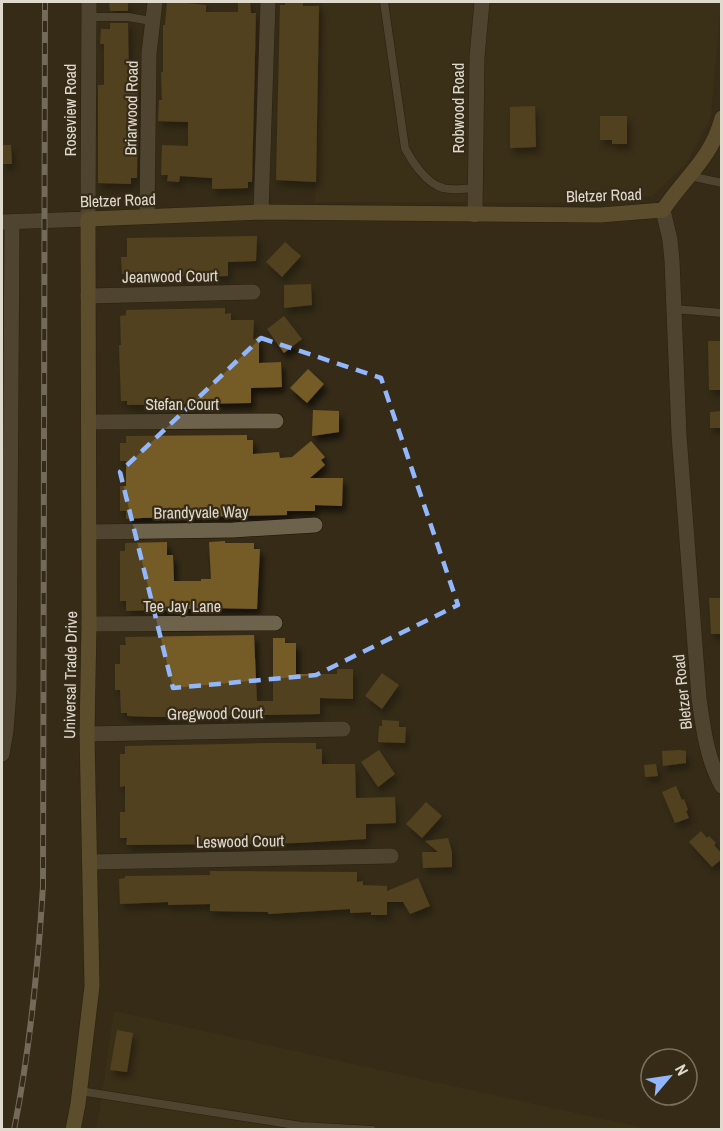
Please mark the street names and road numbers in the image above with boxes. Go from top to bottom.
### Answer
street label: Briarwood Road [119,60,143,156]
street label: Robwood Road [447,63,469,153]
street label: Roseview Road [59,64,81,156]
street label: Bletzer Road [566,183,642,207]
street label: Bletzer Road [80,188,156,212]
street label: Jeanwood Court [122,264,218,288]
street label: Stefan Court [145,393,219,415]
street label: Brandyvale Way [153,500,249,524]
street label: Tee Jay Lane [143,595,221,617]
street label: Universal Trade Drive [58,611,82,739]
street label: Bletzer Road [667,653,697,731]
street label: Gregwood Court [167,701,264,725]
street label: Leswood Court [196,829,285,853]

